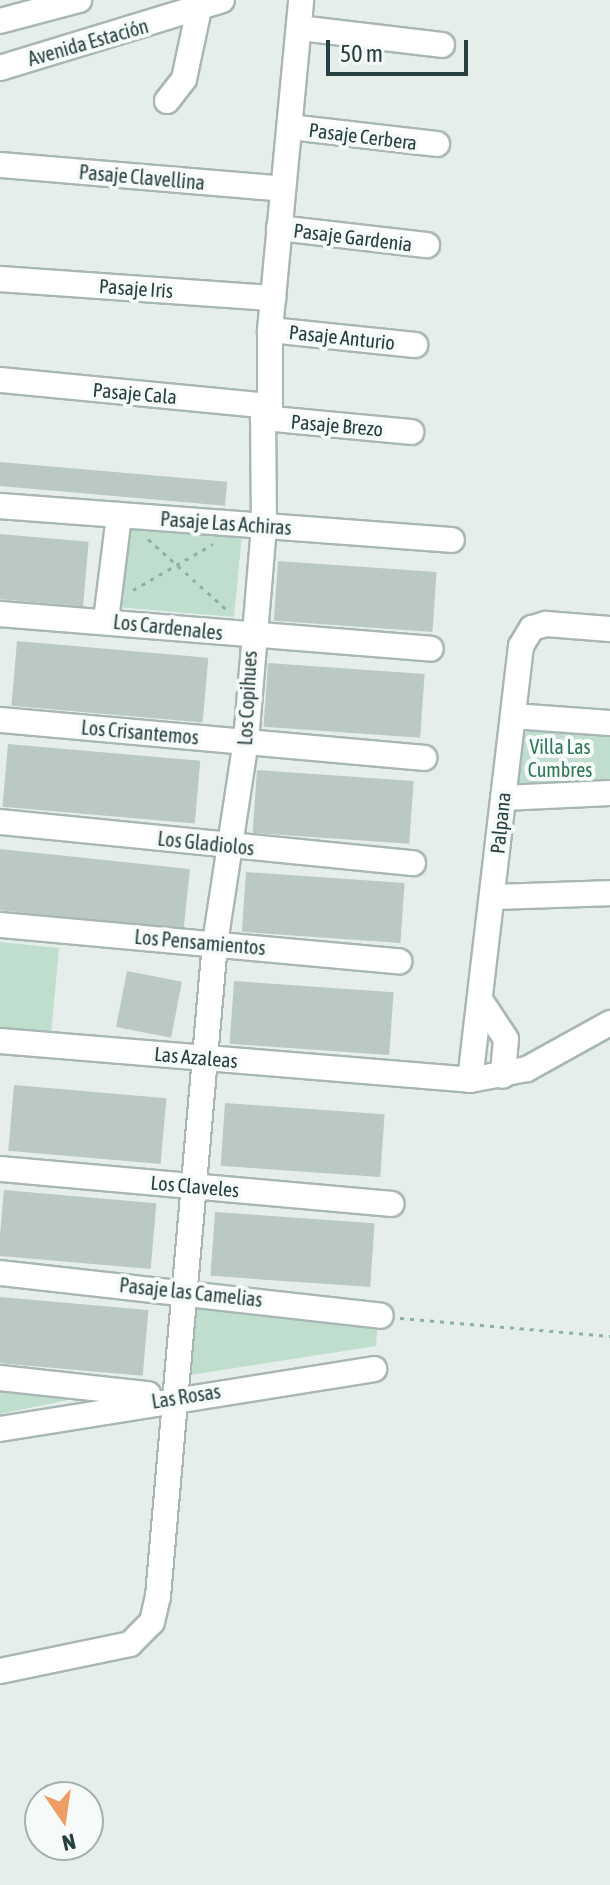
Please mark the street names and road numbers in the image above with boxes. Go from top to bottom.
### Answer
street label: Avenida Estación [25,13,151,71]
street label: Pasaje Cerbera [308,117,418,155]
street label: Pasaje Clavellina [78,160,206,194]
street label: Pasaje Gardenia [292,218,414,256]
street label: Pasaje Iris [98,273,174,303]
street label: Pasaje Anturio [288,320,396,354]
street label: Pasaje Cala [92,377,178,409]
street label: Pasaje Brezo [290,409,384,441]
street label: Pasaje Las Achiras [159,506,293,540]
street label: Los Cardenales [112,609,224,645]
street label: Los Copihues [233,650,261,746]
street label: Los Crisantemos [80,715,200,749]
street label: Palpana [485,791,515,855]
street label: Los Gladiolos [156,826,256,860]
street label: Los Pensamientos [133,924,267,960]
street label: Las Azaleas [153,1041,239,1073]
street label: Los Claveles [150,1170,240,1202]
street label: Pasaje las Camelias [118,1273,264,1311]
street label: Las Rosas [150,1379,222,1413]

